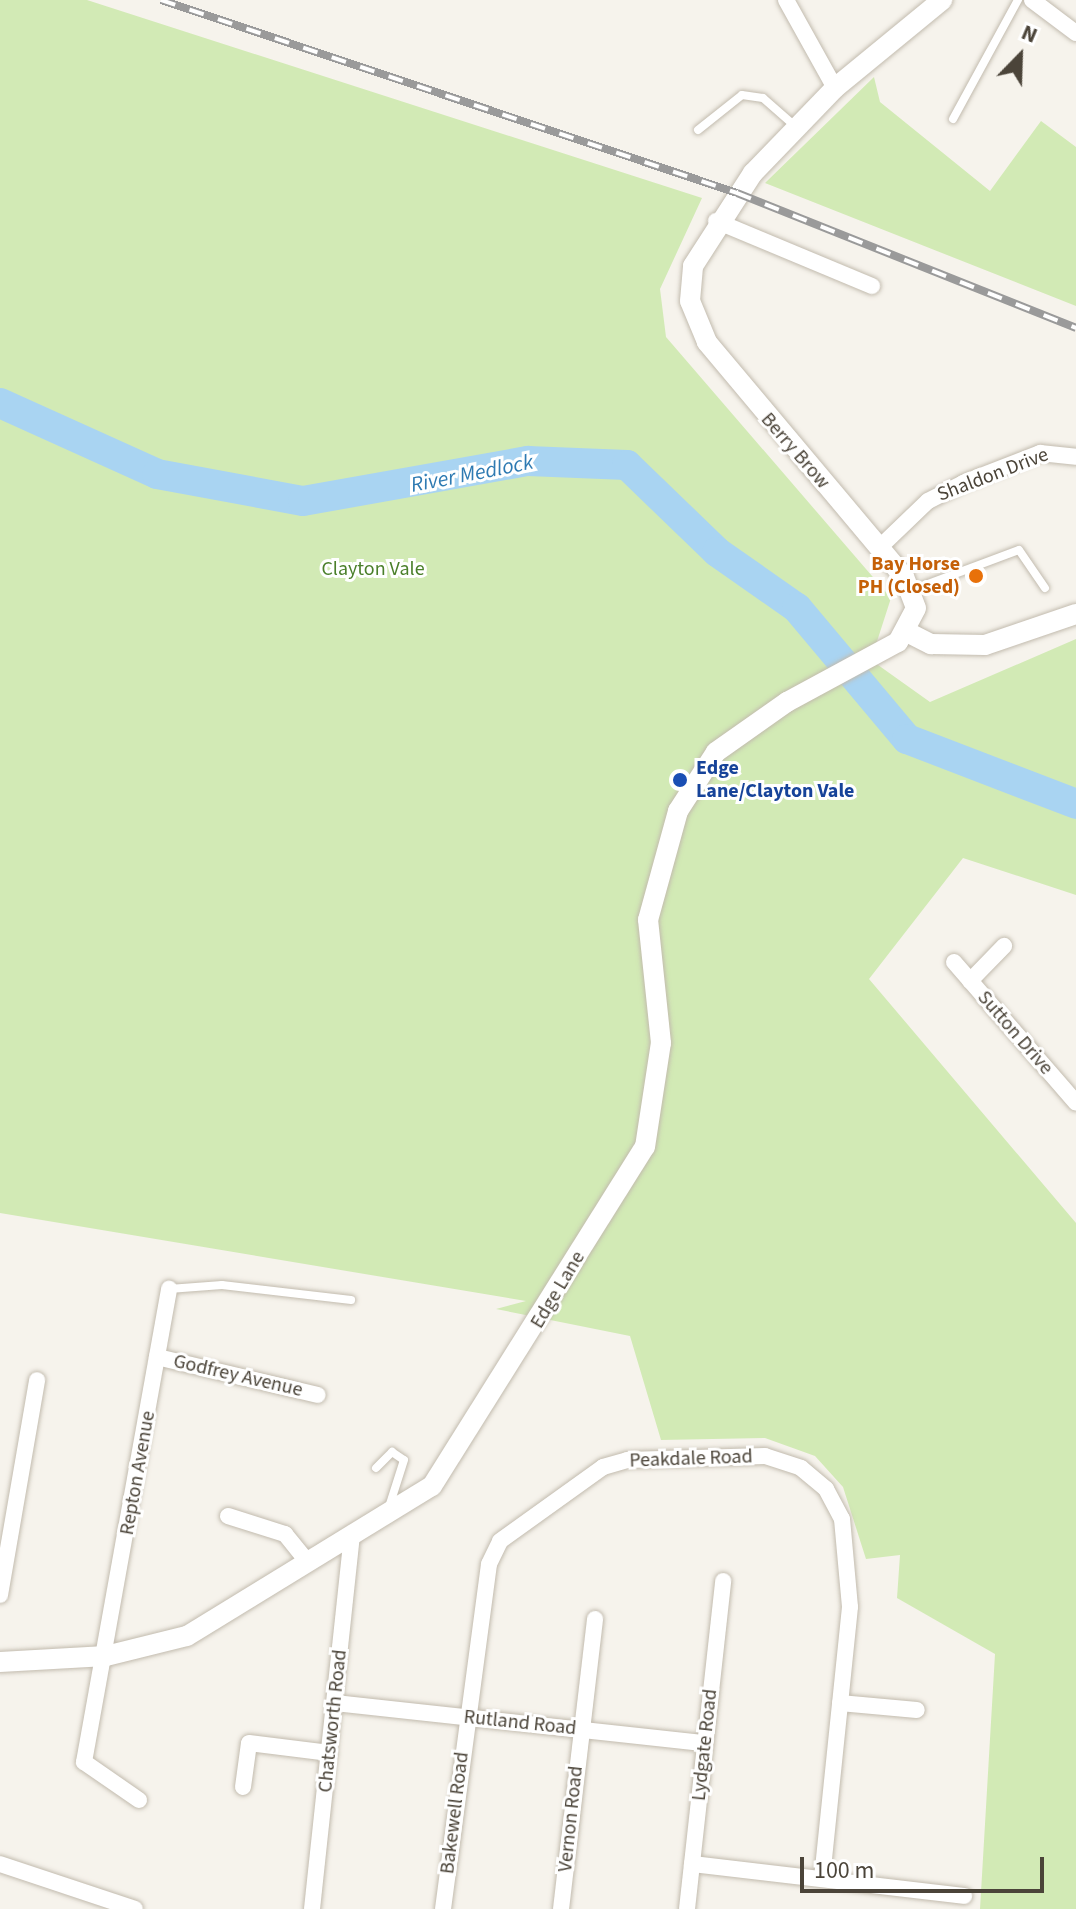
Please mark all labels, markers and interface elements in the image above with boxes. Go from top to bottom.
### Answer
north arrow [980,16,1060,96]
text: N [1016,16,1042,51]
street label: Berry Brow [755,408,835,494]
street label: Shaldon Drive [934,443,1052,507]
water label: River Medlock [408,449,536,499]
place label: Bay Horse PH (Closed) [858,552,960,599]
park label: Clayton Vale [321,557,425,581]
marker: Bay Horse PH (Closed) [967,567,985,585]
place label: Edge Lane/Clayton Vale [696,756,854,803]
marker: Edge Lane/Clayton Vale [671,771,689,789]
street label: Sutton Drive [972,986,1058,1080]
street label: Edge Lane [526,1247,590,1333]
street label: Godfrey Avenue [171,1349,305,1403]
street label: Repton Avenue [115,1409,161,1537]
street label: Peakdale Road [629,1445,753,1473]
street label: Chatsworth Road [314,1648,352,1794]
street label: Lydgate Road [687,1688,723,1802]
street label: Rutland Road [462,1705,578,1741]
street label: Bakewell Road [436,1751,474,1875]
street label: Vernon Road [553,1765,589,1873]
scale bar [804,1841,1048,1891]
text: 100 m [814,1853,874,1888]

